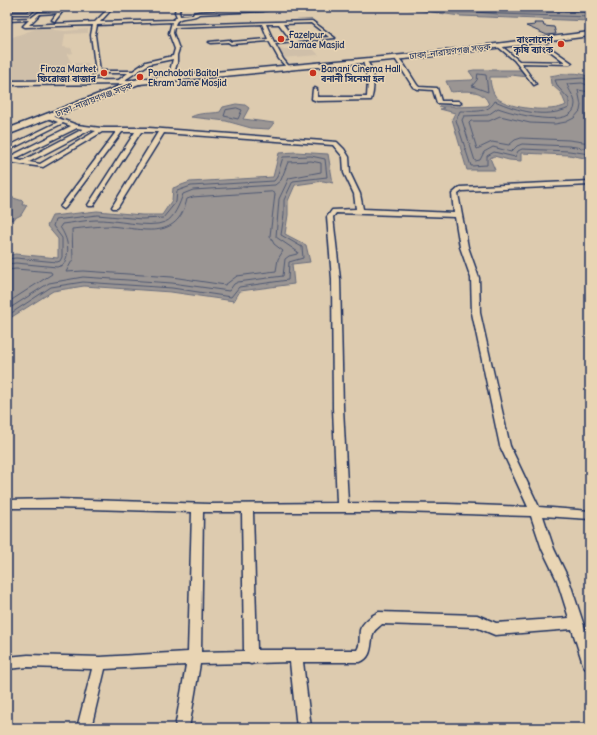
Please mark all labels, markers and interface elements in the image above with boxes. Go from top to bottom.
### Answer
place label: Fazelpur Jamae Masjid [289,29,345,51]
marker: Fazelpur Jamae Masjid [276,34,286,44]
place label: বাংলাদেশ কৃষি ব্যাংক [513,34,554,56]
marker: বাংলাদেশ কৃষি ব্যাংক [556,39,566,49]
street label: ঢাকা-নারায়ণগঞ্জ সড়ক [408,40,492,62]
place label: Firoza Market ফিরোজা বাজার [37,63,97,84]
place label: Banani Cinema Hall বনানী সিনেমা হল [320,63,401,84]
place label: Ponchoboti Baitol Ekram Jame Mosjid [148,67,228,89]
marker: Firoza Market ফিরোজা বাজার [99,68,109,78]
marker: Banani Cinema Hall বনানী সিনেমা হল [308,68,318,78]
marker: Ponchoboti Baitol Ekram Jame Mosjid [135,72,145,82]
street label: ঢাকা-নারায়ণগঞ্জ সড়ক [53,79,135,119]

